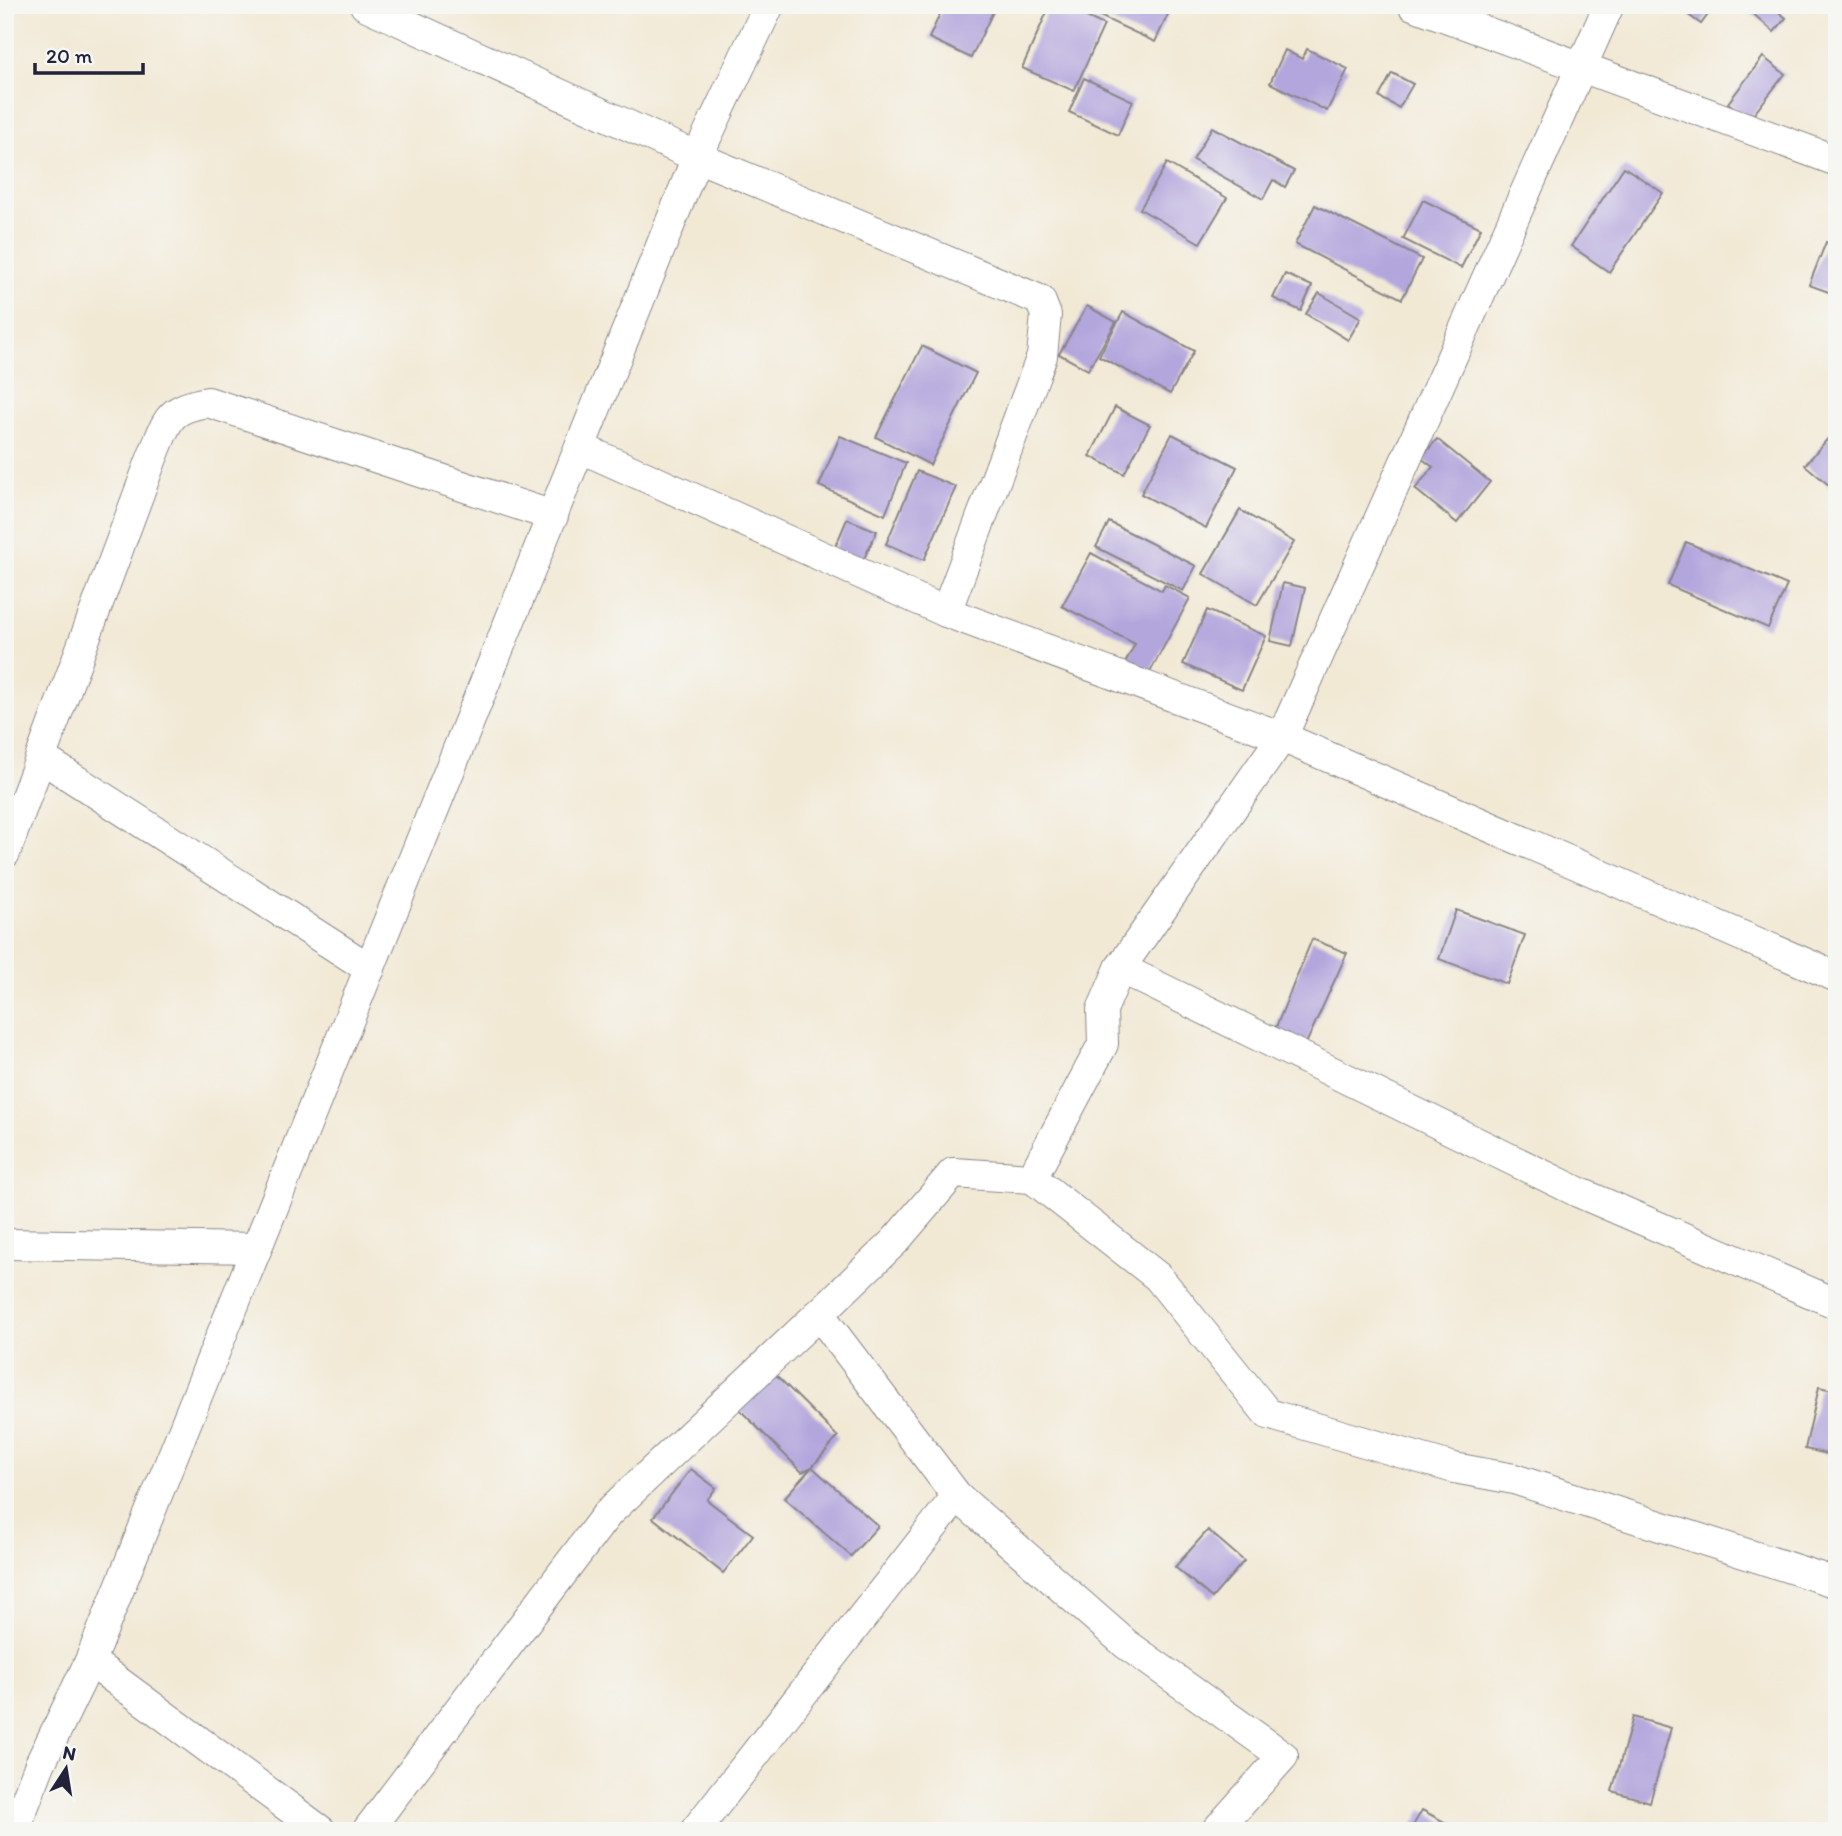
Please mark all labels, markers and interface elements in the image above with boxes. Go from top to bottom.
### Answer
scale bar [35,32,144,76]
text: 20 m [46,43,93,68]
north arrow [32,1734,102,1804]
text: N [61,1740,78,1765]

